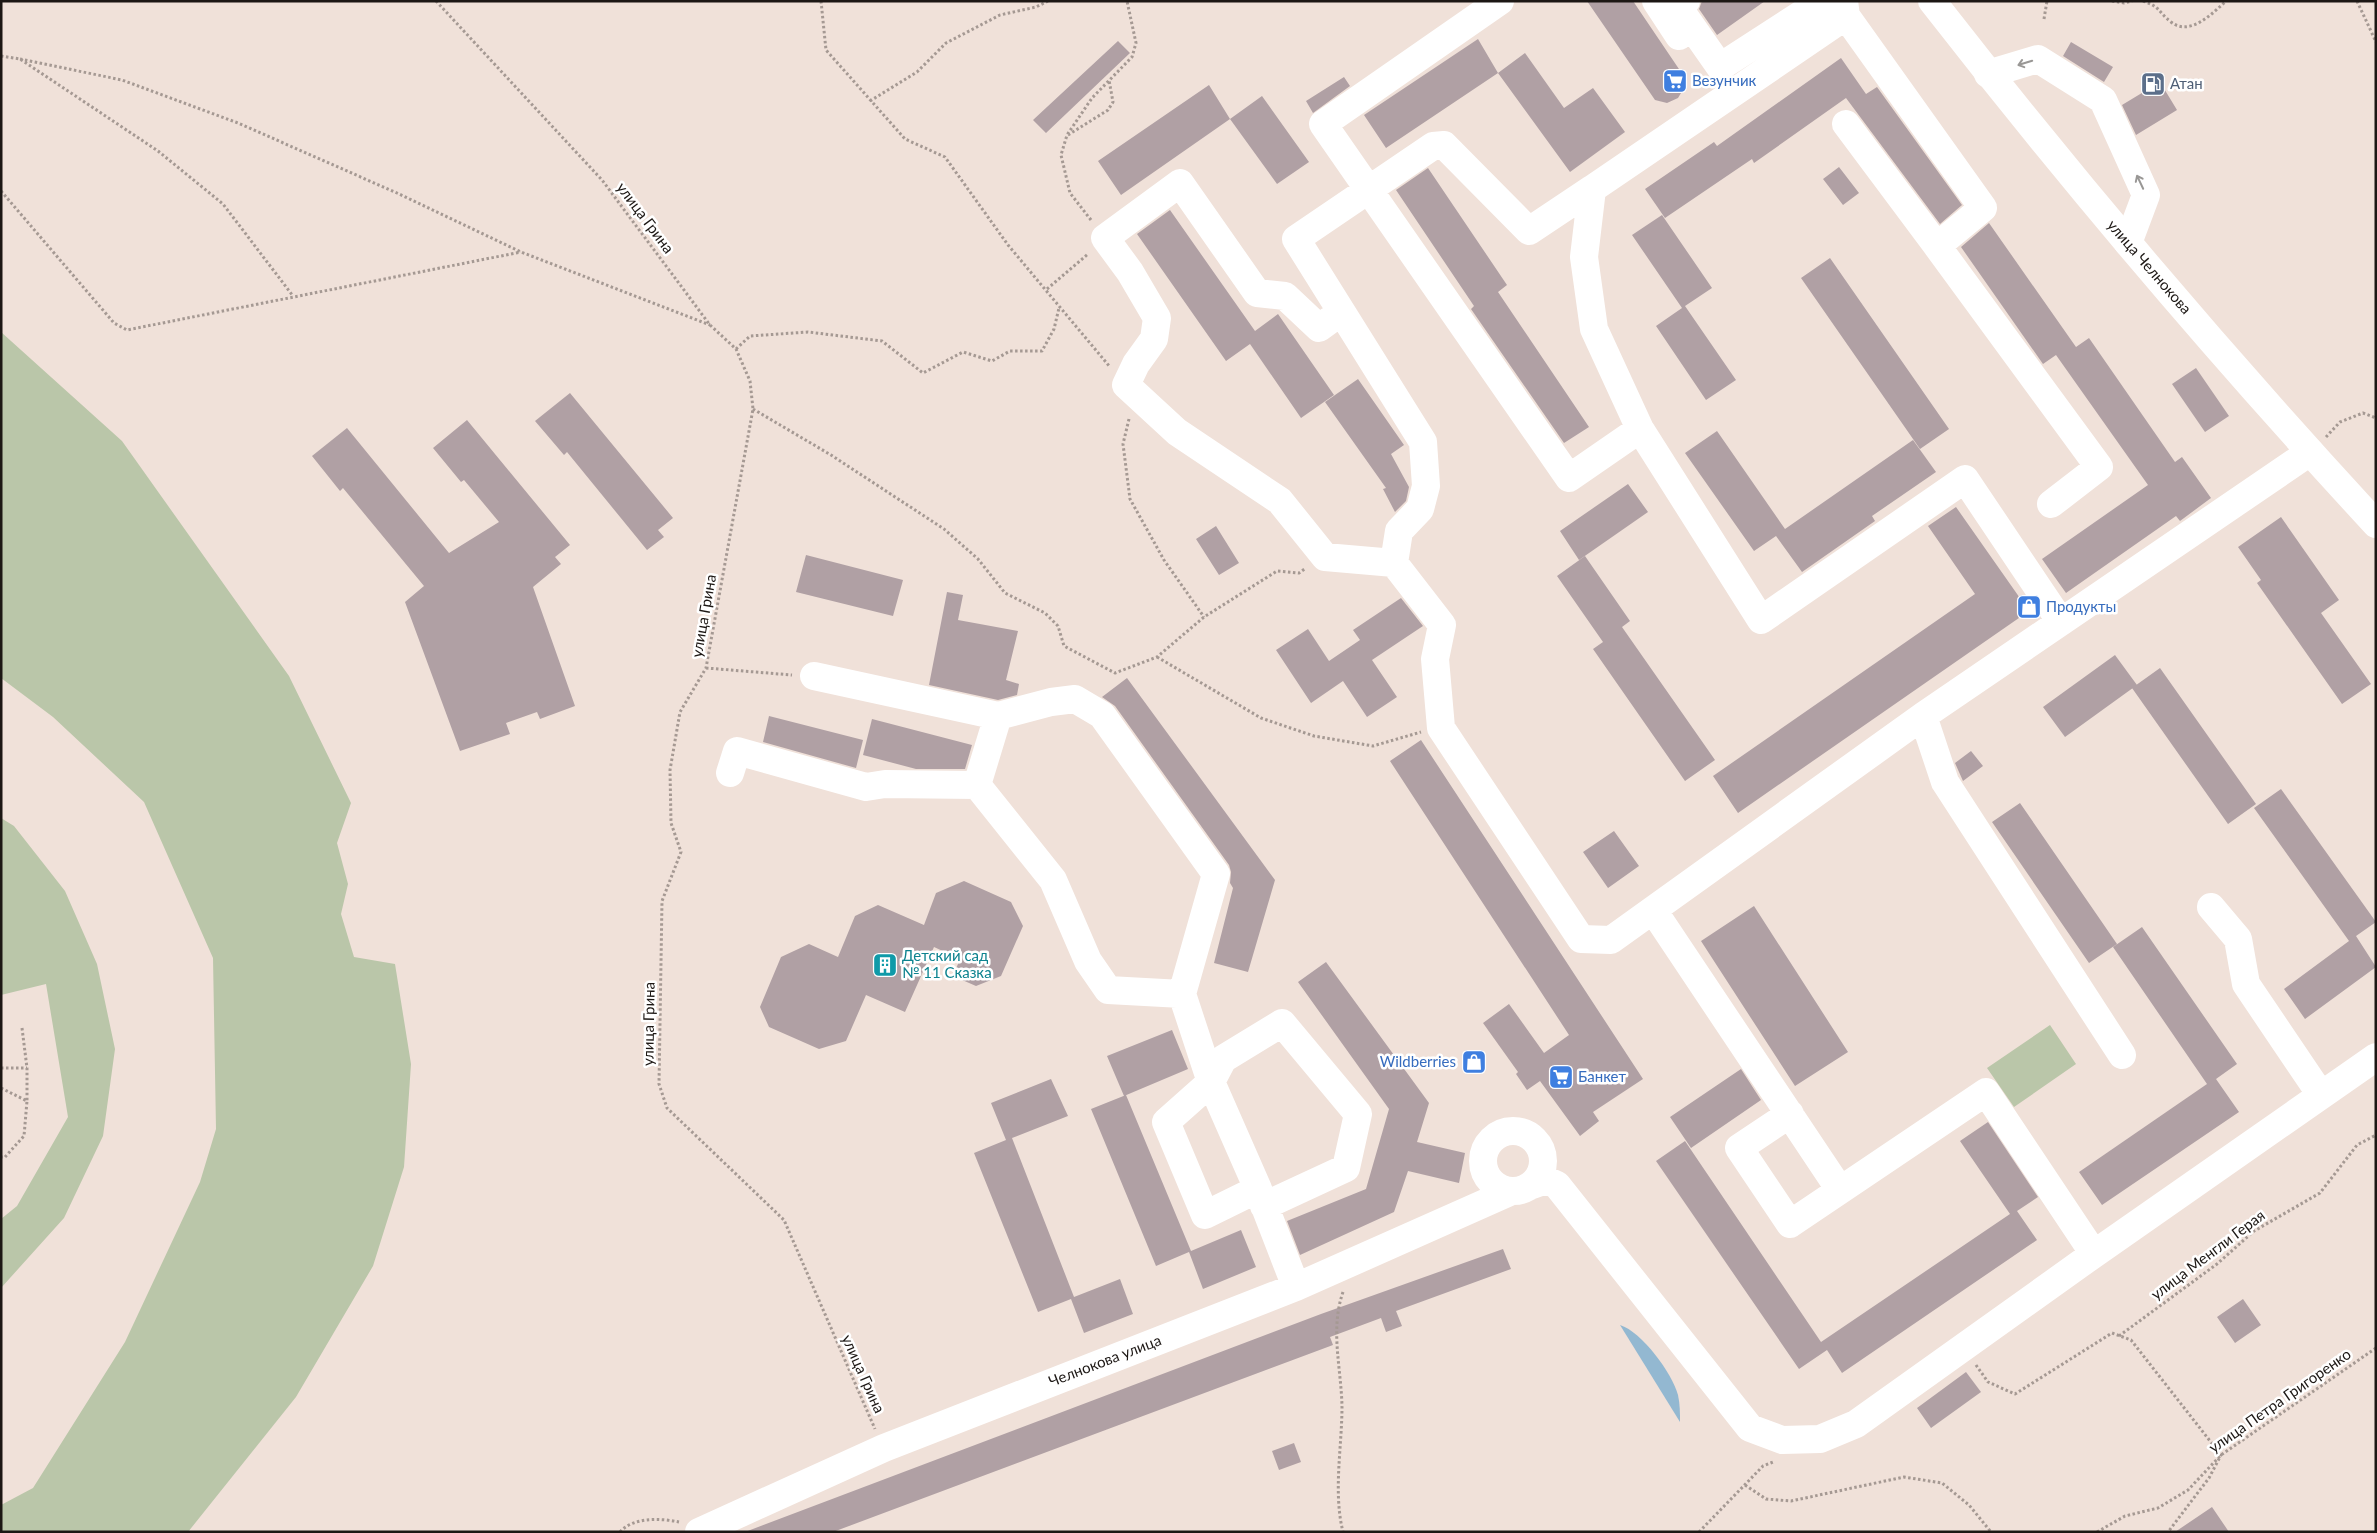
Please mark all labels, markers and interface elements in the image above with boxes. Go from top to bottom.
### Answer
one-way arrow [2017,58,2033,68]
supermarket icon: Везунчик [1662,68,1688,94]
place label: Везунчик [1692,71,1757,89]
fuel station icon: Атан [2140,71,2166,97]
place label: Атан [2170,74,2203,92]
one-way arrow [2134,175,2144,190]
street label: улица Грина [613,178,678,256]
street label: улица Челнокова [2104,216,2196,317]
street label: улица Грина [687,573,719,659]
shop icon: Продукты [2016,594,2042,620]
place label: Продукты [2046,597,2116,615]
place label: Детский сад № 11 Сказка [902,946,992,981]
building icon: Детский сад № 11 Сказка [872,952,898,978]
street label: улица Грина [638,982,658,1066]
shop icon: Wildberries [1461,1049,1487,1075]
place label: Wildberries [1380,1052,1456,1070]
supermarket icon: Банкет [1548,1064,1574,1090]
place label: Банкет [1578,1067,1626,1085]
street label: улица Менгли Герая [2147,1205,2268,1303]
street label: Челнокова улица [1046,1330,1163,1390]
street label: улица Грина [839,1332,889,1416]
street label: улица Петра Григоренко [2205,1344,2354,1456]

